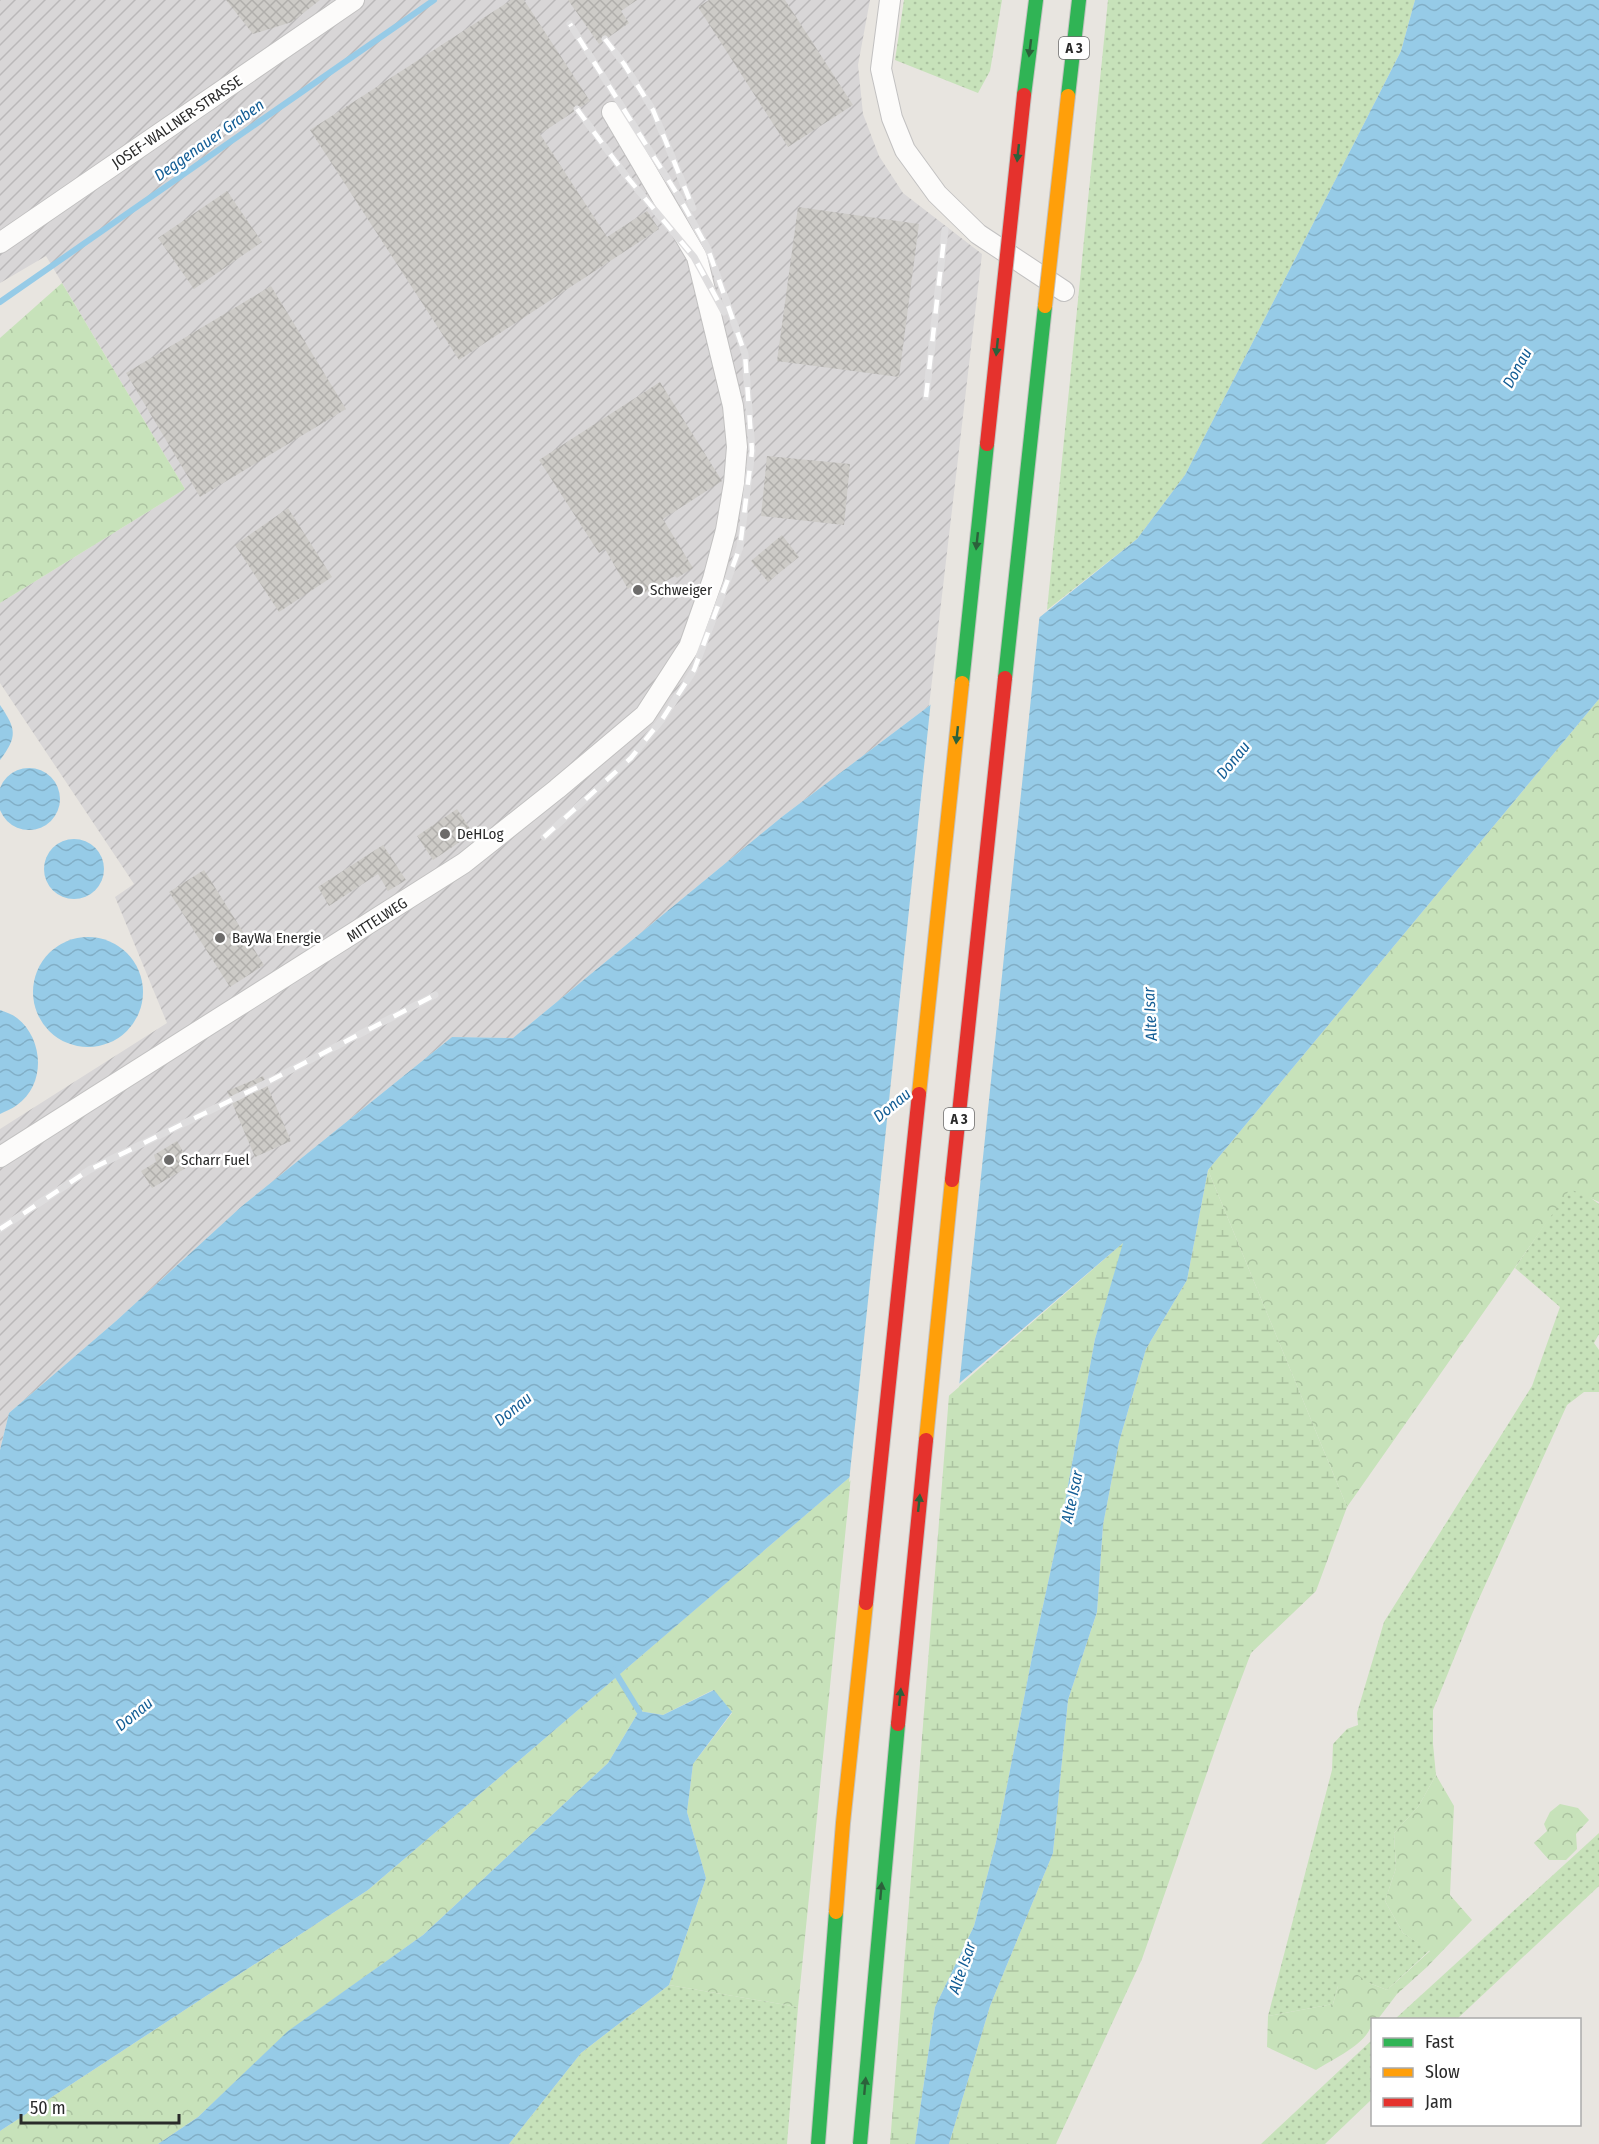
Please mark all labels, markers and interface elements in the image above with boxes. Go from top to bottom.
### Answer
road number: A 3 [1059,37,1089,59]
one-way arrow [1025,38,1034,57]
street label: JOSEF-WALLNER-STRASSE [109,72,245,172]
water label: Deggenauer Graben [150,95,268,185]
one-way arrow [1013,144,1022,163]
one-way arrow [992,338,1002,357]
water label: Donau [1498,345,1536,391]
one-way arrow [972,532,982,551]
place label: Schweiger [650,581,713,599]
marker: Schweiger [631,583,645,597]
one-way arrow [952,726,962,745]
water label: Donau [1212,737,1254,783]
place label: DeHLog [457,825,503,843]
marker: DeHLog [438,827,452,841]
street label: MITTELWEG [343,894,411,946]
place label: BayWa Energie [232,929,321,947]
marker: BayWa Energie [213,931,227,945]
water label: Alte Isar [1139,986,1161,1042]
water label: Donau [869,1084,915,1126]
road number: A 3 [944,1108,974,1130]
place label: Scharr Fuel [181,1151,249,1169]
marker: Scharr Fuel [162,1153,176,1167]
water label: Donau [490,1388,536,1430]
water label: Alte Isar [1057,1468,1087,1526]
one-way arrow [914,1494,924,1513]
one-way arrow [895,1688,905,1707]
water label: Donau [111,1693,157,1735]
one-way arrow [876,1882,886,1901]
water label: Alte Isar [944,1939,980,1997]
legend [1371,2018,1581,2126]
text: Fast [1425,2031,1454,2053]
text: Slow [1425,2061,1460,2083]
one-way arrow [860,2076,870,2095]
scale bar [21,2087,178,2125]
text: Jam [1425,2091,1453,2113]
text: 50 m [30,2097,66,2119]

